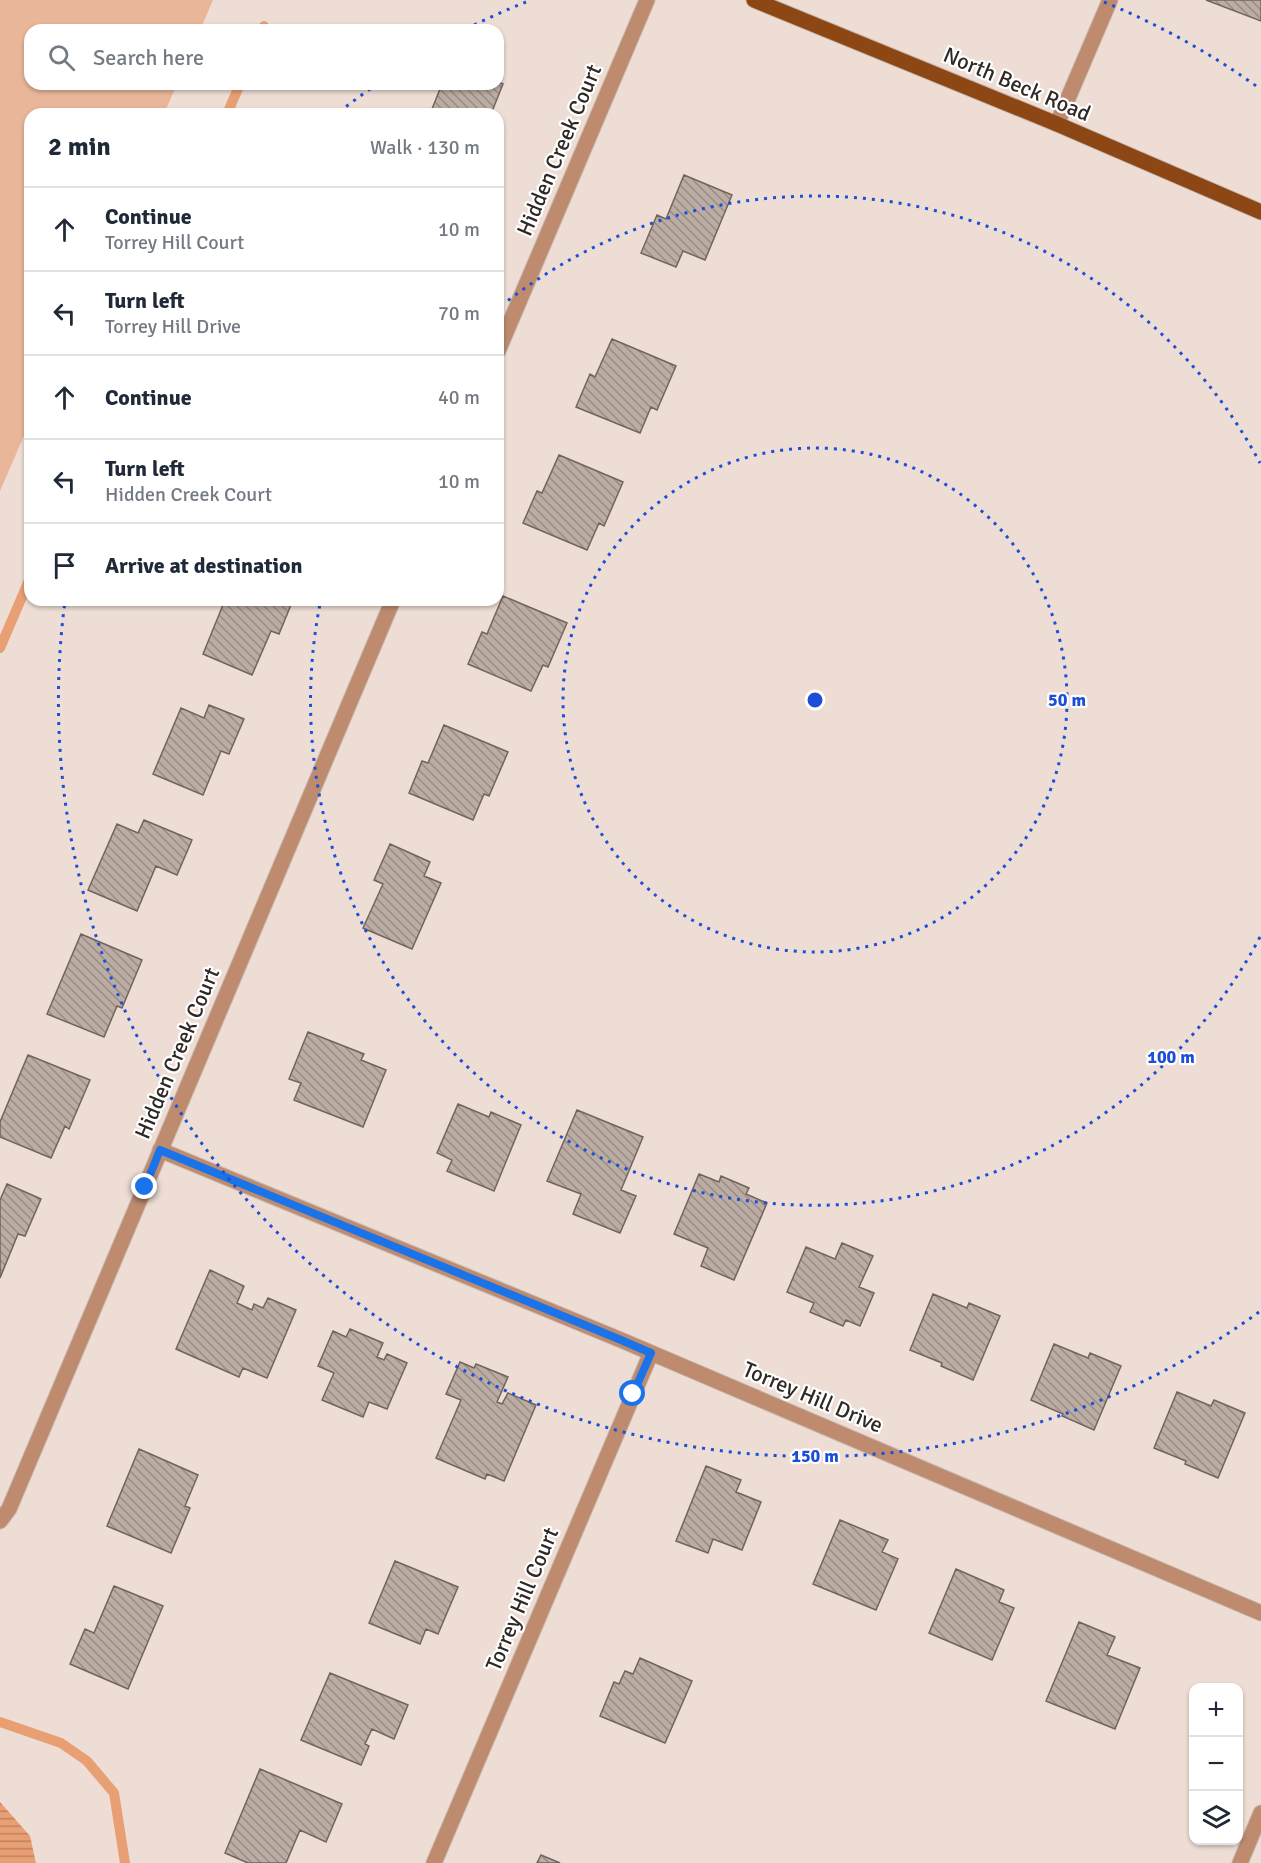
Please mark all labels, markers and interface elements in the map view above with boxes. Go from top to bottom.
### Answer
search box [24,24,504,90]
icon: search [45,41,78,74]
street label: North Beck Road [939,41,1095,127]
text: Search here [93,44,204,71]
street label: Hidden Creek Court [511,60,607,240]
text: 2 min [48,131,111,163]
text: Walk · 130 m [370,135,480,160]
text: Continue [105,203,192,230]
icon: ahead [48,213,81,246]
text: 10 m [438,217,480,242]
text: Torrey Hill Court [105,230,244,255]
text: Turn left [105,287,185,314]
icon: left [48,297,81,330]
text: 70 m [438,301,480,326]
text: Torrey Hill Drive [105,314,241,339]
icon: ahead [48,381,81,414]
text: Continue [105,384,192,411]
text: 40 m [438,385,480,410]
text: Turn left [105,455,185,482]
icon: left [48,465,81,498]
text: 10 m [438,469,480,494]
text: Hidden Creek Court [105,482,272,507]
icon: arrive [48,549,81,582]
text: Arrive at destination [105,552,302,579]
text: 50 m [1048,689,1086,711]
centre of rings [805,690,825,710]
street label: Hidden Creek Court [129,963,225,1143]
text: 100 m [1147,1046,1195,1068]
route end [131,1173,157,1199]
street label: Torrey Hill Drive [739,1355,887,1439]
route start [619,1380,645,1406]
text: 150 m [791,1445,839,1467]
street label: Torrey Hill Court [480,1523,564,1675]
map controls [1189,1683,1243,1845]
button: + [1189,1683,1243,1737]
button: − [1189,1737,1243,1791]
button: layers [1189,1791,1243,1845]

